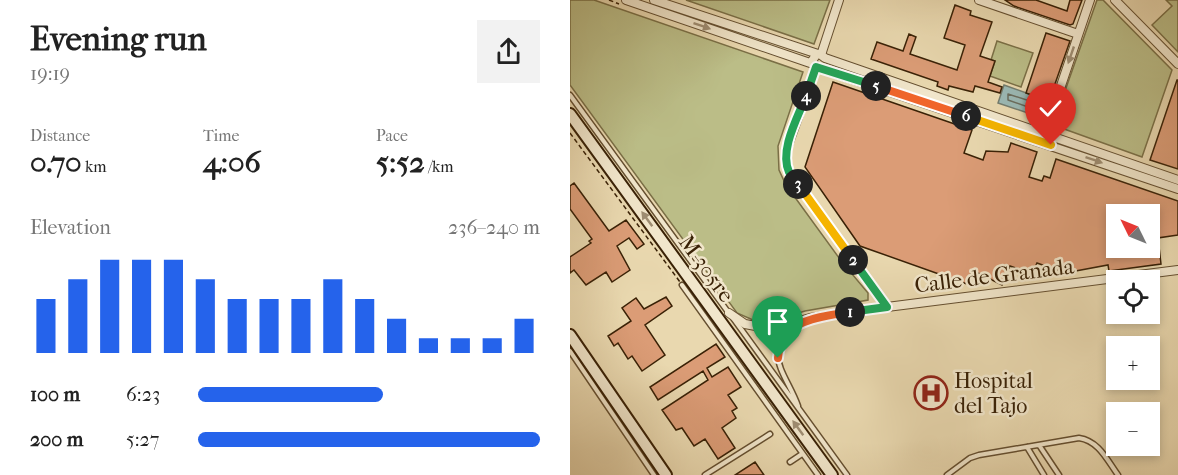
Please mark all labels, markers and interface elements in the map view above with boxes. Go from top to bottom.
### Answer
text: Evening run [30,20,207,59]
button: share [477,20,540,83]
one-way arrow [693,22,711,31]
one-way arrow [1065,46,1075,64]
text: 19:19 [30,62,70,85]
pin: 5 [861,71,891,101]
text: 5 [873,76,879,95]
pin: 4 [791,81,821,111]
pin [1025,83,1076,145]
text: 4 [801,86,811,105]
icon: check [1034,92,1067,125]
pin: 6 [951,101,981,131]
text: 6 [962,106,970,125]
text: Distance [30,126,90,145]
text: Time [203,126,239,145]
text: Pace [376,126,408,145]
text: 0.70 [30,145,82,180]
text: 4:06 [203,145,261,180]
text: 5:52 [376,145,425,180]
one-way arrow [1085,156,1103,166]
text: km [82,157,107,176]
text: /km [425,157,454,176]
pin: 3 [783,169,813,199]
text: 3 [795,174,801,193]
north arrow [1106,204,1160,258]
map controls [1106,204,1160,456]
one-way arrow [641,211,653,226]
text: Elevation [30,216,111,239]
text: 236–240 m [448,216,540,239]
street label: M-305re [673,230,739,307]
pin: 2 [838,245,868,275]
text: 2 [849,250,857,269]
street label: Calle de Granada [913,253,1076,299]
button: locate [1106,270,1160,324]
pin [752,296,803,358]
pin: 1 [835,297,865,327]
text: 1 [847,302,853,321]
icon: arrive [761,305,794,338]
button: + [1106,336,1160,390]
place label: Hospital del Tajo [954,368,1033,419]
hospital icon: Hospital del Tajo [913,375,949,411]
text: 100 m [30,383,80,406]
text: 6:23 [126,383,160,406]
button: − [1106,402,1160,456]
one-way arrow [792,420,804,436]
text: 200 m [30,428,83,451]
text: 5:27 [126,428,159,451]

